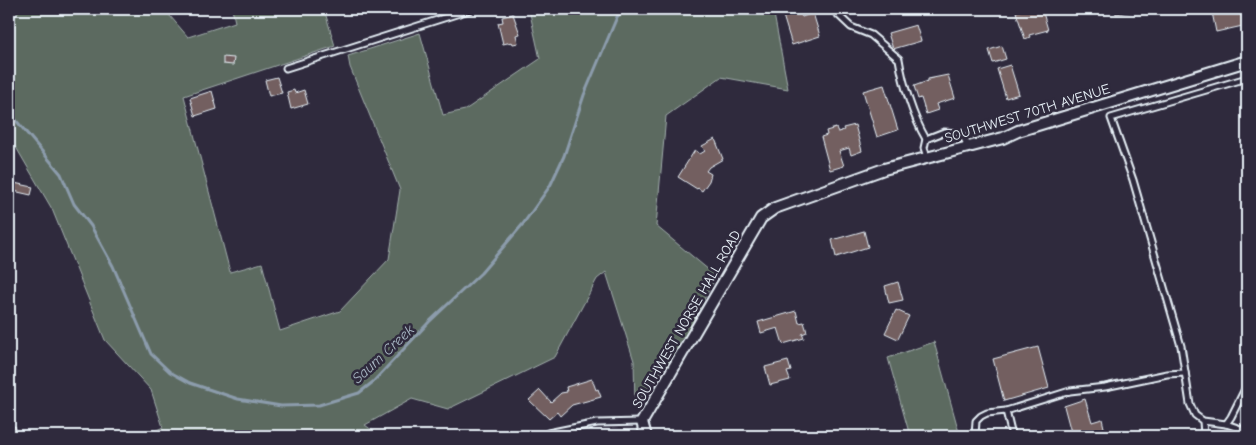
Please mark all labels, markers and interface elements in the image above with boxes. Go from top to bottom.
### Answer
street label: SOUTHWEST 70TH AVENUE [942,80,1112,147]
street label: SOUTHWEST NORSE HALL ROAD [628,227,745,411]
water label: Saum Creek [348,320,418,387]

